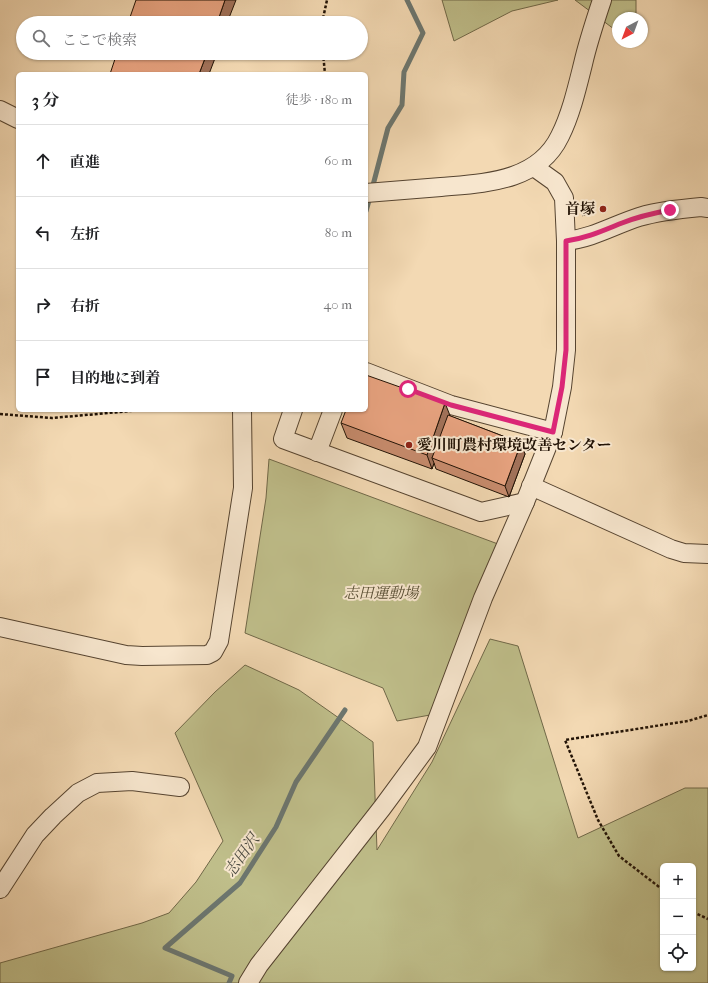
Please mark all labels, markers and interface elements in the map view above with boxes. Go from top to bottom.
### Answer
north arrow [612,12,648,48]
search box [16,16,368,60]
icon: search [30,27,52,49]
text: ここで検索 [62,31,137,49]
text: 3 分 [32,90,60,110]
text: 徒歩 · 180 m [286,92,352,107]
icon: ahead [32,150,54,172]
text: 直進 [70,153,100,171]
text: 60 m [324,153,352,168]
place label: 首塚 [565,200,595,218]
route end [661,201,679,219]
marker: 首塚 [598,204,608,214]
icon: left [32,222,54,244]
text: 左折 [70,225,100,243]
text: 80 m [325,225,352,240]
icon: right [32,294,54,316]
text: 右折 [70,297,100,315]
text: 40 m [324,297,352,312]
icon: arrive [32,366,54,388]
text: 目的地に到着 [70,369,160,387]
route start [399,380,417,398]
place label: 愛川町農村環境改善センター [417,436,611,454]
marker: 愛川町農村環境改善センター [404,440,414,450]
park label: 志田運動場 [343,584,420,602]
water label: 志田沢 [220,829,264,880]
map controls [660,863,696,971]
button: + [660,863,696,899]
button: − [660,899,696,935]
button: locate [660,935,696,971]

